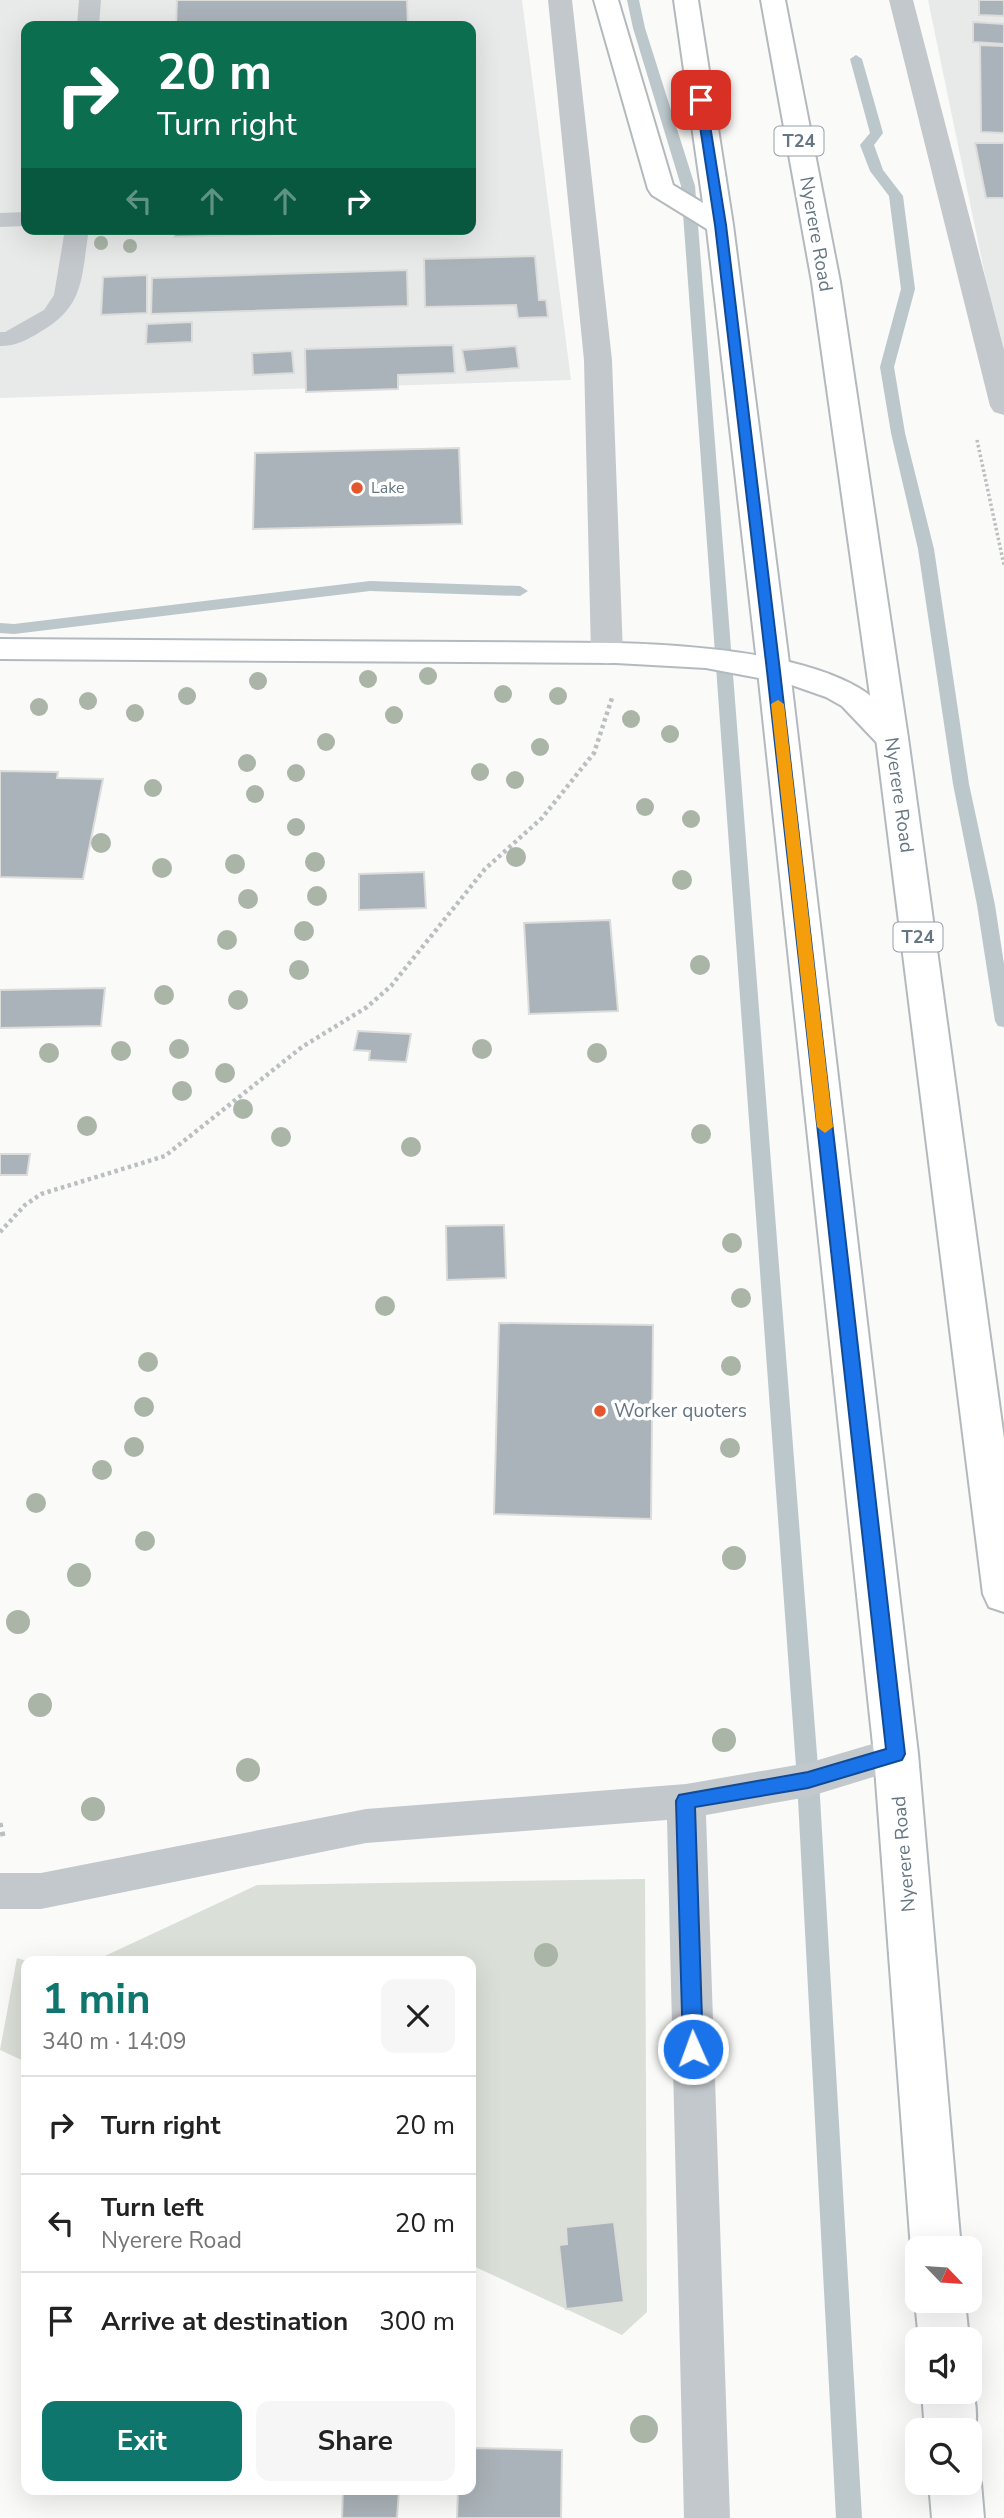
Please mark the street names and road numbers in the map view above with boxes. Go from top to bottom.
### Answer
road number: T24 [774,126,824,156]
street label: Nyerere Road [793,174,839,294]
street label: Nyerere Road [878,736,920,854]
road number: T24 [894,922,942,952]
street label: Nyerere Road [886,1795,922,1913]

